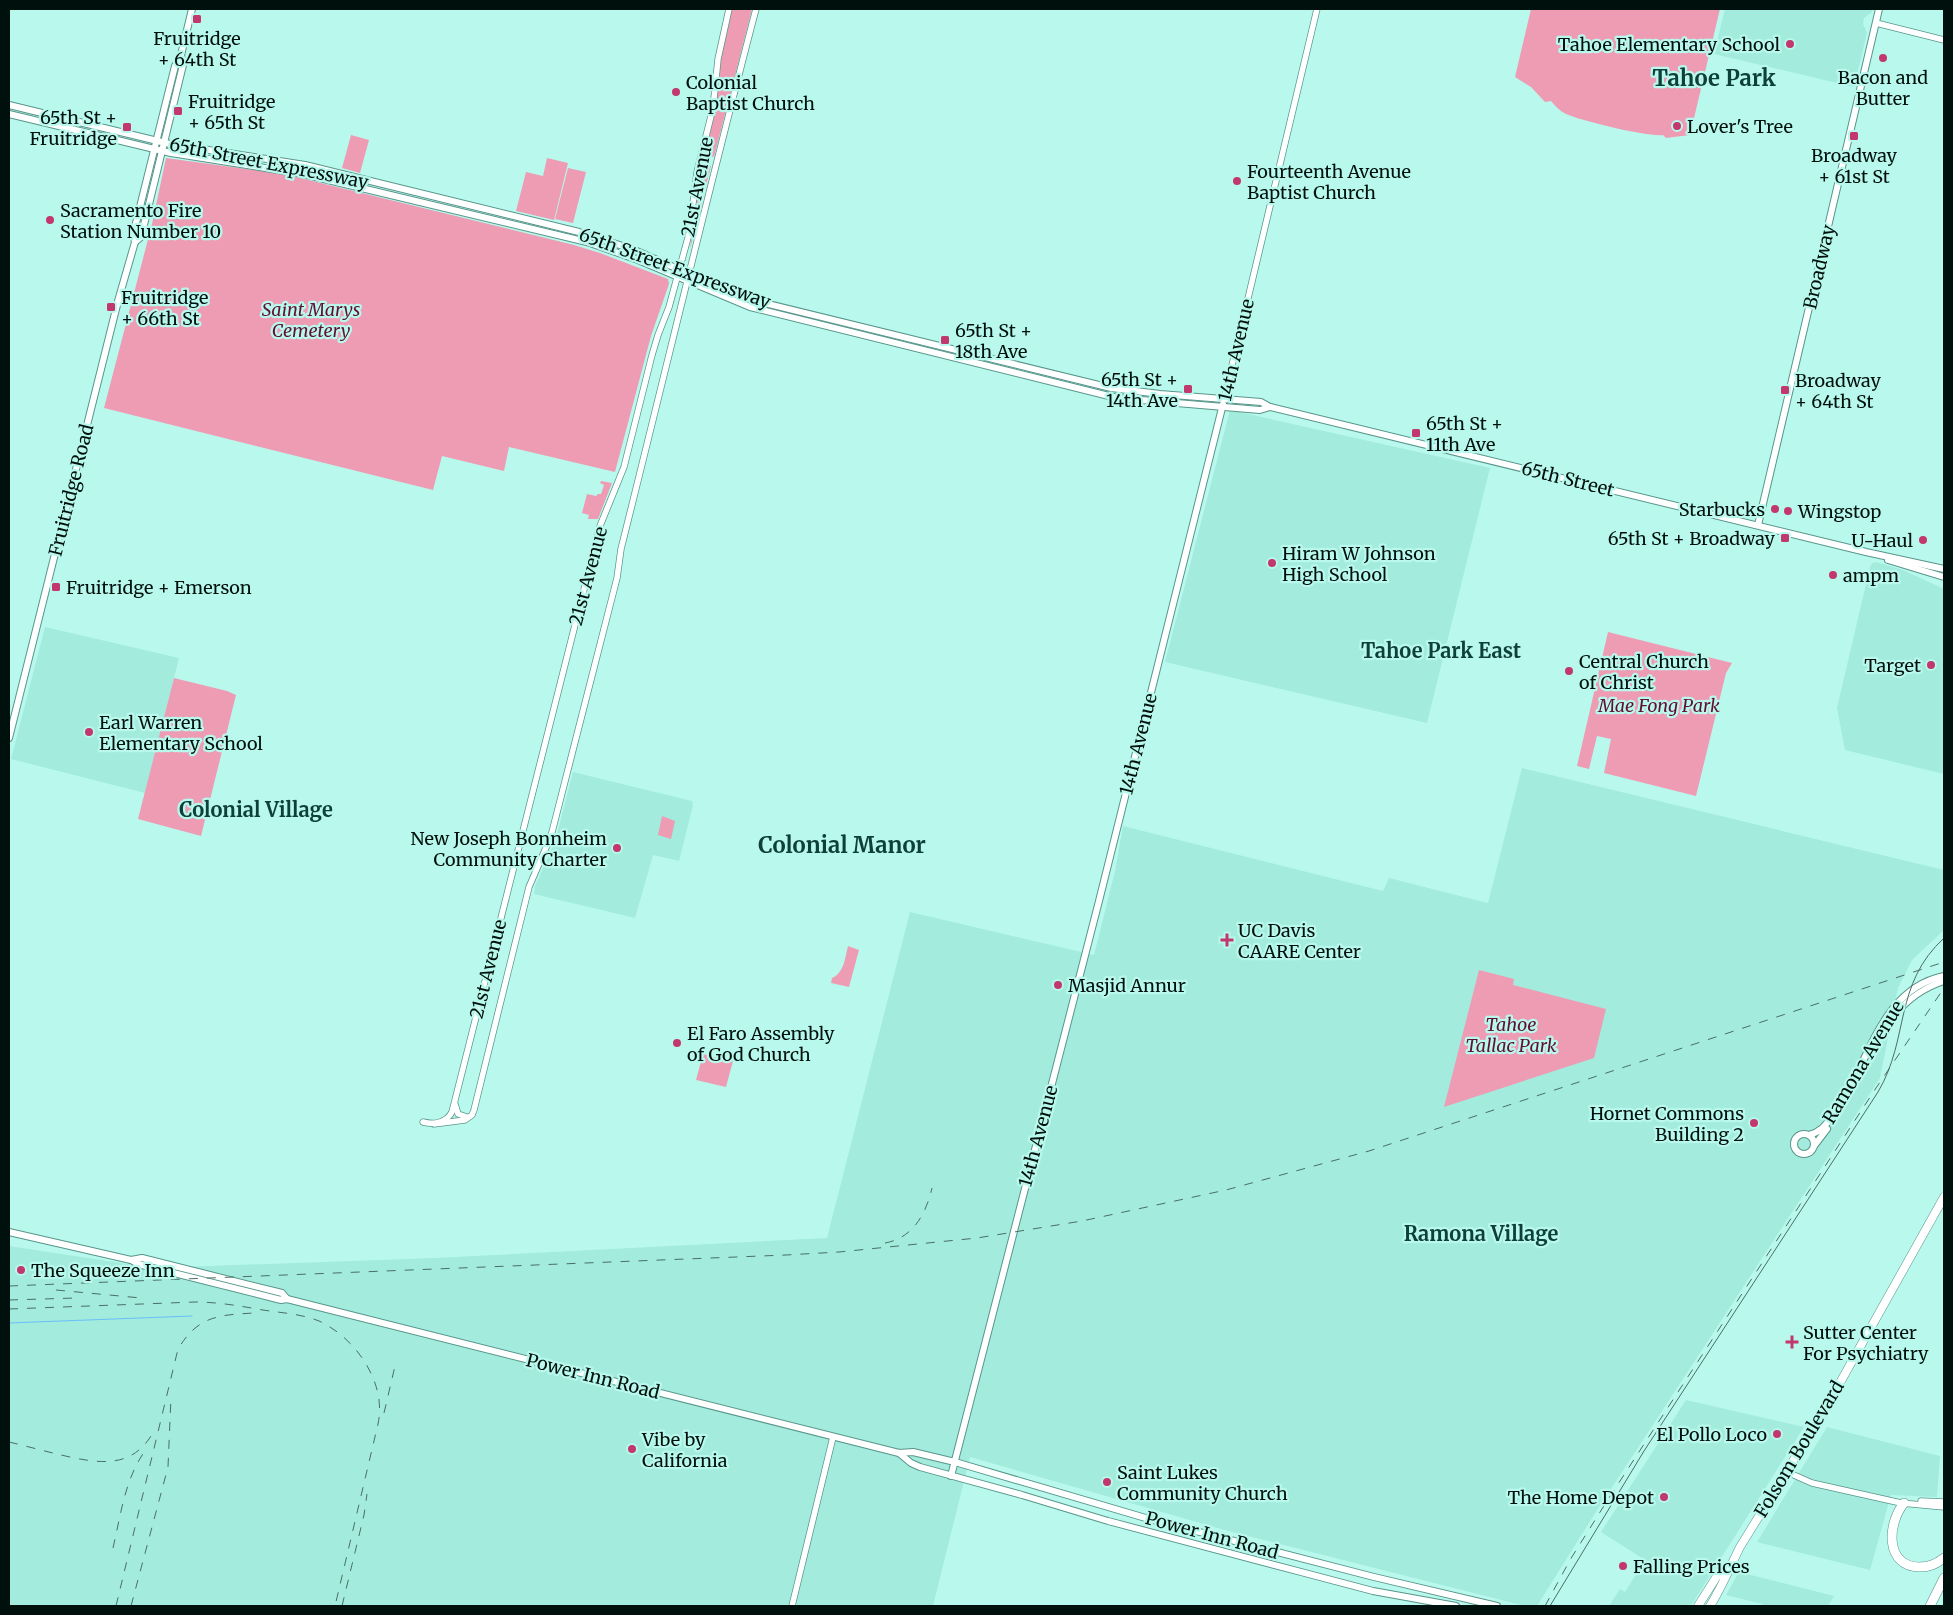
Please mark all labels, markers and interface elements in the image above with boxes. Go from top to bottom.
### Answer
marker: Fruitridge + 64th St [191,13,203,25]
place label: Fruitridge + 64th St [153,27,241,71]
place label: Tahoe Elementary School [1558,33,1780,56]
marker: Tahoe Elementary School [1784,38,1796,50]
marker: Bacon and Butter [1877,52,1889,64]
district label: Tahoe Park [1652,64,1777,92]
place label: Bacon and Butter [1838,66,1928,110]
place label: Colonial Baptist Church [686,71,815,115]
marker: Colonial Baptist Church [670,86,682,98]
place label: Fruitridge + 65th St [188,90,275,134]
marker: Fruitridge + 65th St [172,105,184,117]
place label: 65th St + Fruitridge [30,106,117,150]
place label: Lover's Tree [1687,115,1793,138]
marker: Lover's Tree [1671,120,1683,132]
marker: 65th St + Fruitridge [121,121,133,133]
marker: Broadway + 61st St [1848,130,1860,142]
street label: 65th Street Expressway [168,132,371,194]
street label: 21st Avenue [676,135,718,239]
place label: Broadway + 61st St [1811,144,1897,188]
place label: Fourteenth Avenue Baptist Church [1247,160,1411,204]
marker: Fourteenth Avenue Baptist Church [1231,175,1243,187]
place label: Sacramento Fire Station Number 10 [60,199,221,243]
marker: Sacramento Fire Station Number 10 [44,214,56,226]
street label: Broadway [1798,222,1840,311]
street label: 65th Street Expressway [576,223,774,314]
place label: Fruitridge + 66th St [121,286,208,330]
street label: 14th Avenue [1213,297,1259,403]
park label: Saint Marys Cemetery [262,298,360,342]
marker: Fruitridge + 66th St [105,301,117,313]
place label: 65th St + 18th Ave [955,319,1032,363]
marker: 65th St + 18th Ave [939,334,951,346]
place label: 65th St + 14th Ave [1101,368,1178,412]
place label: Broadway + 64th St [1795,369,1881,413]
marker: 65th St + 14th Ave [1182,383,1194,395]
marker: Broadway + 64th St [1779,384,1791,396]
place label: 65th St + 11th Ave [1426,412,1503,456]
street label: Fruitridge Road [43,421,99,558]
marker: 65th St + 11th Ave [1410,427,1422,439]
street label: 65th Street [1519,456,1617,502]
place label: Starbucks [1679,498,1765,521]
place label: Wingstop [1797,500,1881,523]
marker: Starbucks [1769,503,1781,515]
marker: Wingstop [1782,505,1794,517]
street label: 21st Avenue [564,524,612,628]
place label: 65th St + Broadway [1608,527,1776,550]
place label: U-Haul [1851,529,1913,552]
marker: 65th St + Broadway [1779,532,1791,544]
marker: U-Haul [1917,534,1929,546]
place label: Hiram W Johnson High School [1282,542,1436,586]
marker: Hiram W Johnson High School [1266,557,1278,569]
place label: ampm [1843,564,1899,587]
marker: ampm [1827,569,1839,581]
place label: Fruitridge + Emerson [66,576,252,599]
marker: Fruitridge + Emerson [50,581,62,593]
district label: Tahoe Park East [1361,638,1521,663]
place label: Central Church of Christ [1579,650,1709,694]
place label: Target [1864,654,1921,677]
marker: Target [1925,659,1937,671]
marker: Central Church of Christ [1563,665,1575,677]
street label: 14th Avenue [1114,691,1162,797]
park label: Mae Fong Park [1597,694,1720,717]
place label: Earl Warren Elementary School [99,711,263,755]
marker: Earl Warren Elementary School [83,726,95,738]
district label: Colonial Village [179,797,333,822]
place label: New Joseph Bonnheim Community Charter [411,827,607,871]
district label: Colonial Manor [758,831,926,859]
marker: New Joseph Bonnheim Community Charter [611,842,623,854]
street label: 21st Avenue [465,917,511,1021]
place label: UC Davis CAARE Center [1238,919,1361,963]
marker: UC Davis CAARE Center [1220,933,1234,947]
place label: Masjid Annur [1068,974,1186,997]
marker: Masjid Annur [1052,979,1064,991]
street label: Ramona Avenue [1817,996,1909,1128]
park label: Tahoe Tallac Park [1465,1013,1557,1057]
place label: El Faro Assembly of God Church [687,1022,835,1066]
marker: El Faro Assembly of God Church [671,1037,683,1049]
street label: 14th Avenue [1013,1083,1063,1189]
place label: Hornet Commons Building 2 [1590,1102,1744,1146]
marker: Hornet Commons Building 2 [1748,1117,1760,1129]
district label: Ramona Village [1404,1221,1559,1246]
place label: The Squeeze Inn [31,1259,175,1282]
marker: The Squeeze Inn [15,1264,27,1276]
place label: Sutter Center For Psychiatry [1803,1321,1929,1365]
marker: Sutter Center For Psychiatry [1785,1335,1799,1349]
street label: Power Inn Road [524,1348,662,1404]
street label: Folsom Boulevard [1749,1376,1849,1521]
place label: El Pollo Loco [1656,1423,1767,1446]
place label: Vibe by California [641,1428,728,1472]
marker: El Pollo Loco [1771,1428,1783,1440]
marker: Vibe by California [626,1443,638,1455]
place label: Saint Lukes Community Church [1117,1461,1288,1505]
marker: Saint Lukes Community Church [1101,1476,1113,1488]
place label: The Home Depot [1507,1486,1654,1509]
marker: The Home Depot [1658,1491,1670,1503]
street label: Power Inn Road [1143,1506,1281,1564]
place label: Falling Prices [1633,1555,1750,1578]
marker: Falling Prices [1617,1560,1629,1572]

